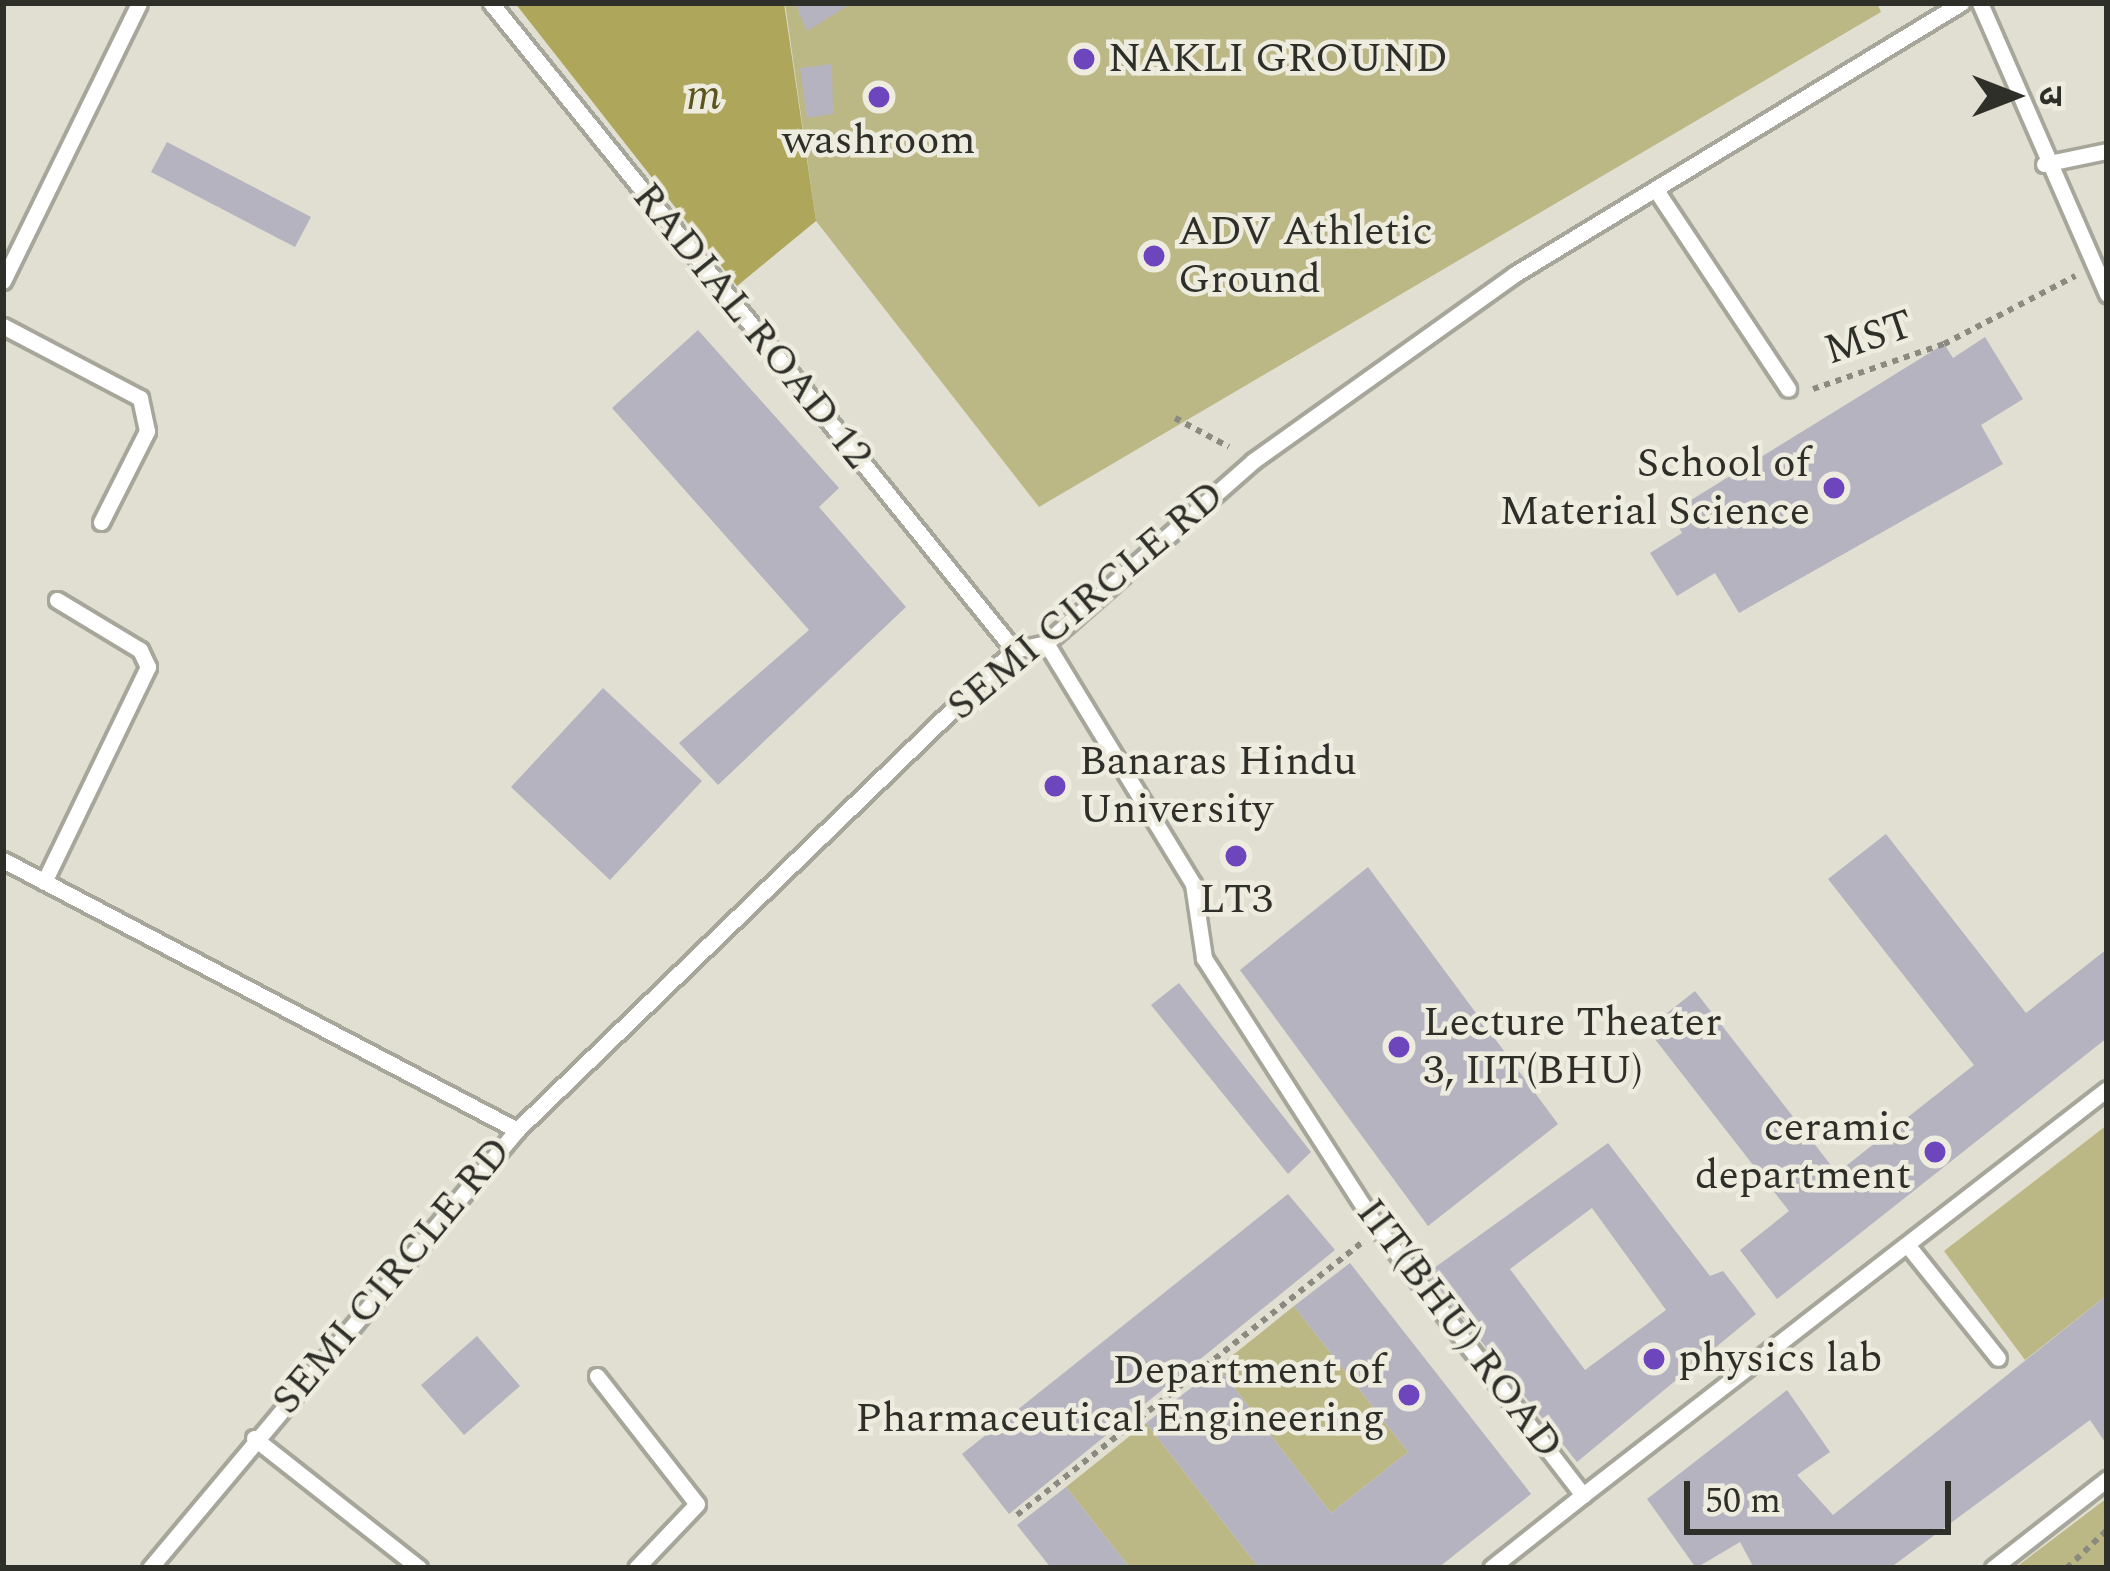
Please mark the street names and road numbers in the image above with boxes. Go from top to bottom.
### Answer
street label: RADIAL ROAD 12 [621,173,883,479]
street label: MST [1818,299,1920,377]
street label: SEMI CIRCLE RD [937,470,1235,732]
street label: SEMI CIRCLE RD [261,1127,523,1425]
street label: IIT(BHU) ROAD [1345,1189,1573,1469]

